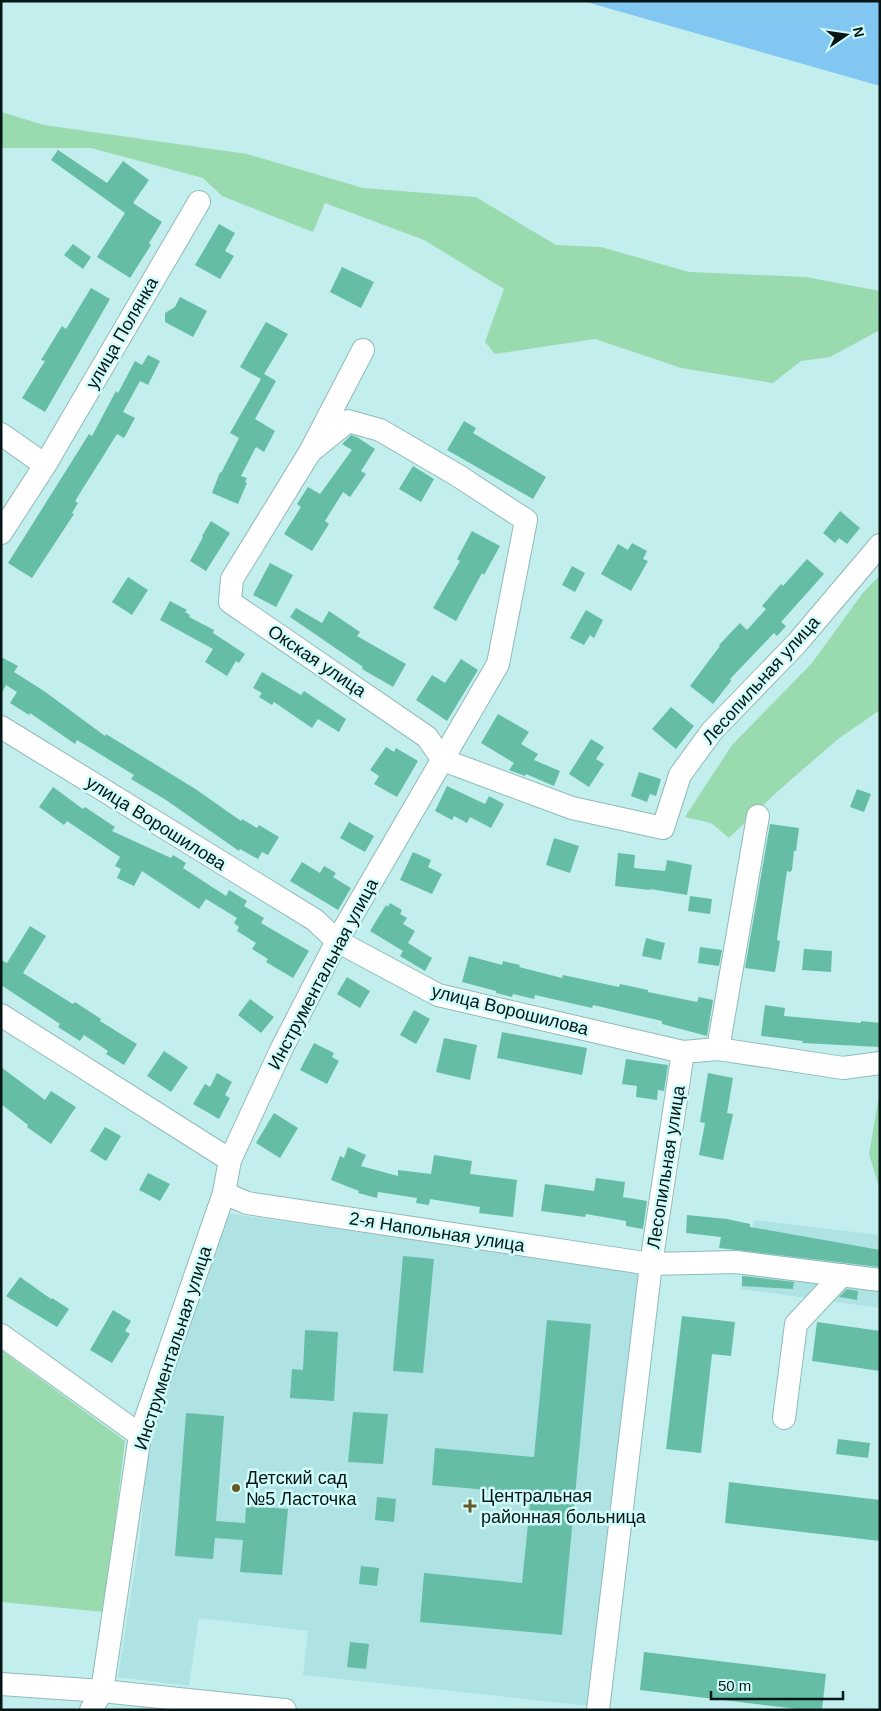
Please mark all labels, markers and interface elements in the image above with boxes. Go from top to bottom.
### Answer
north arrow [821,10,871,60]
text: N [850,25,868,39]
street label: улица Полянка [82,273,163,392]
street label: Лесопильная улица [698,611,824,748]
street label: Окская улица [264,621,370,702]
street label: улица Ворошилова [82,772,230,875]
street label: Инструментальная улица [264,874,382,1073]
street label: улица Ворошилова [429,981,592,1039]
street label: Лесопильная улица [643,1083,689,1250]
street label: 2-я Напольная улица [348,1208,527,1256]
street label: Инструментальная улица [131,1243,216,1452]
place label: Детский сад №5 Ласточка [246,1468,357,1509]
marker: Детский сад №5 Ласточка [230,1482,242,1494]
place label: Центральная районная больница [481,1486,647,1527]
marker: Центральная районная больница [463,1499,477,1513]
scale bar [711,1668,844,1700]
text: 50 m [718,1677,751,1694]

